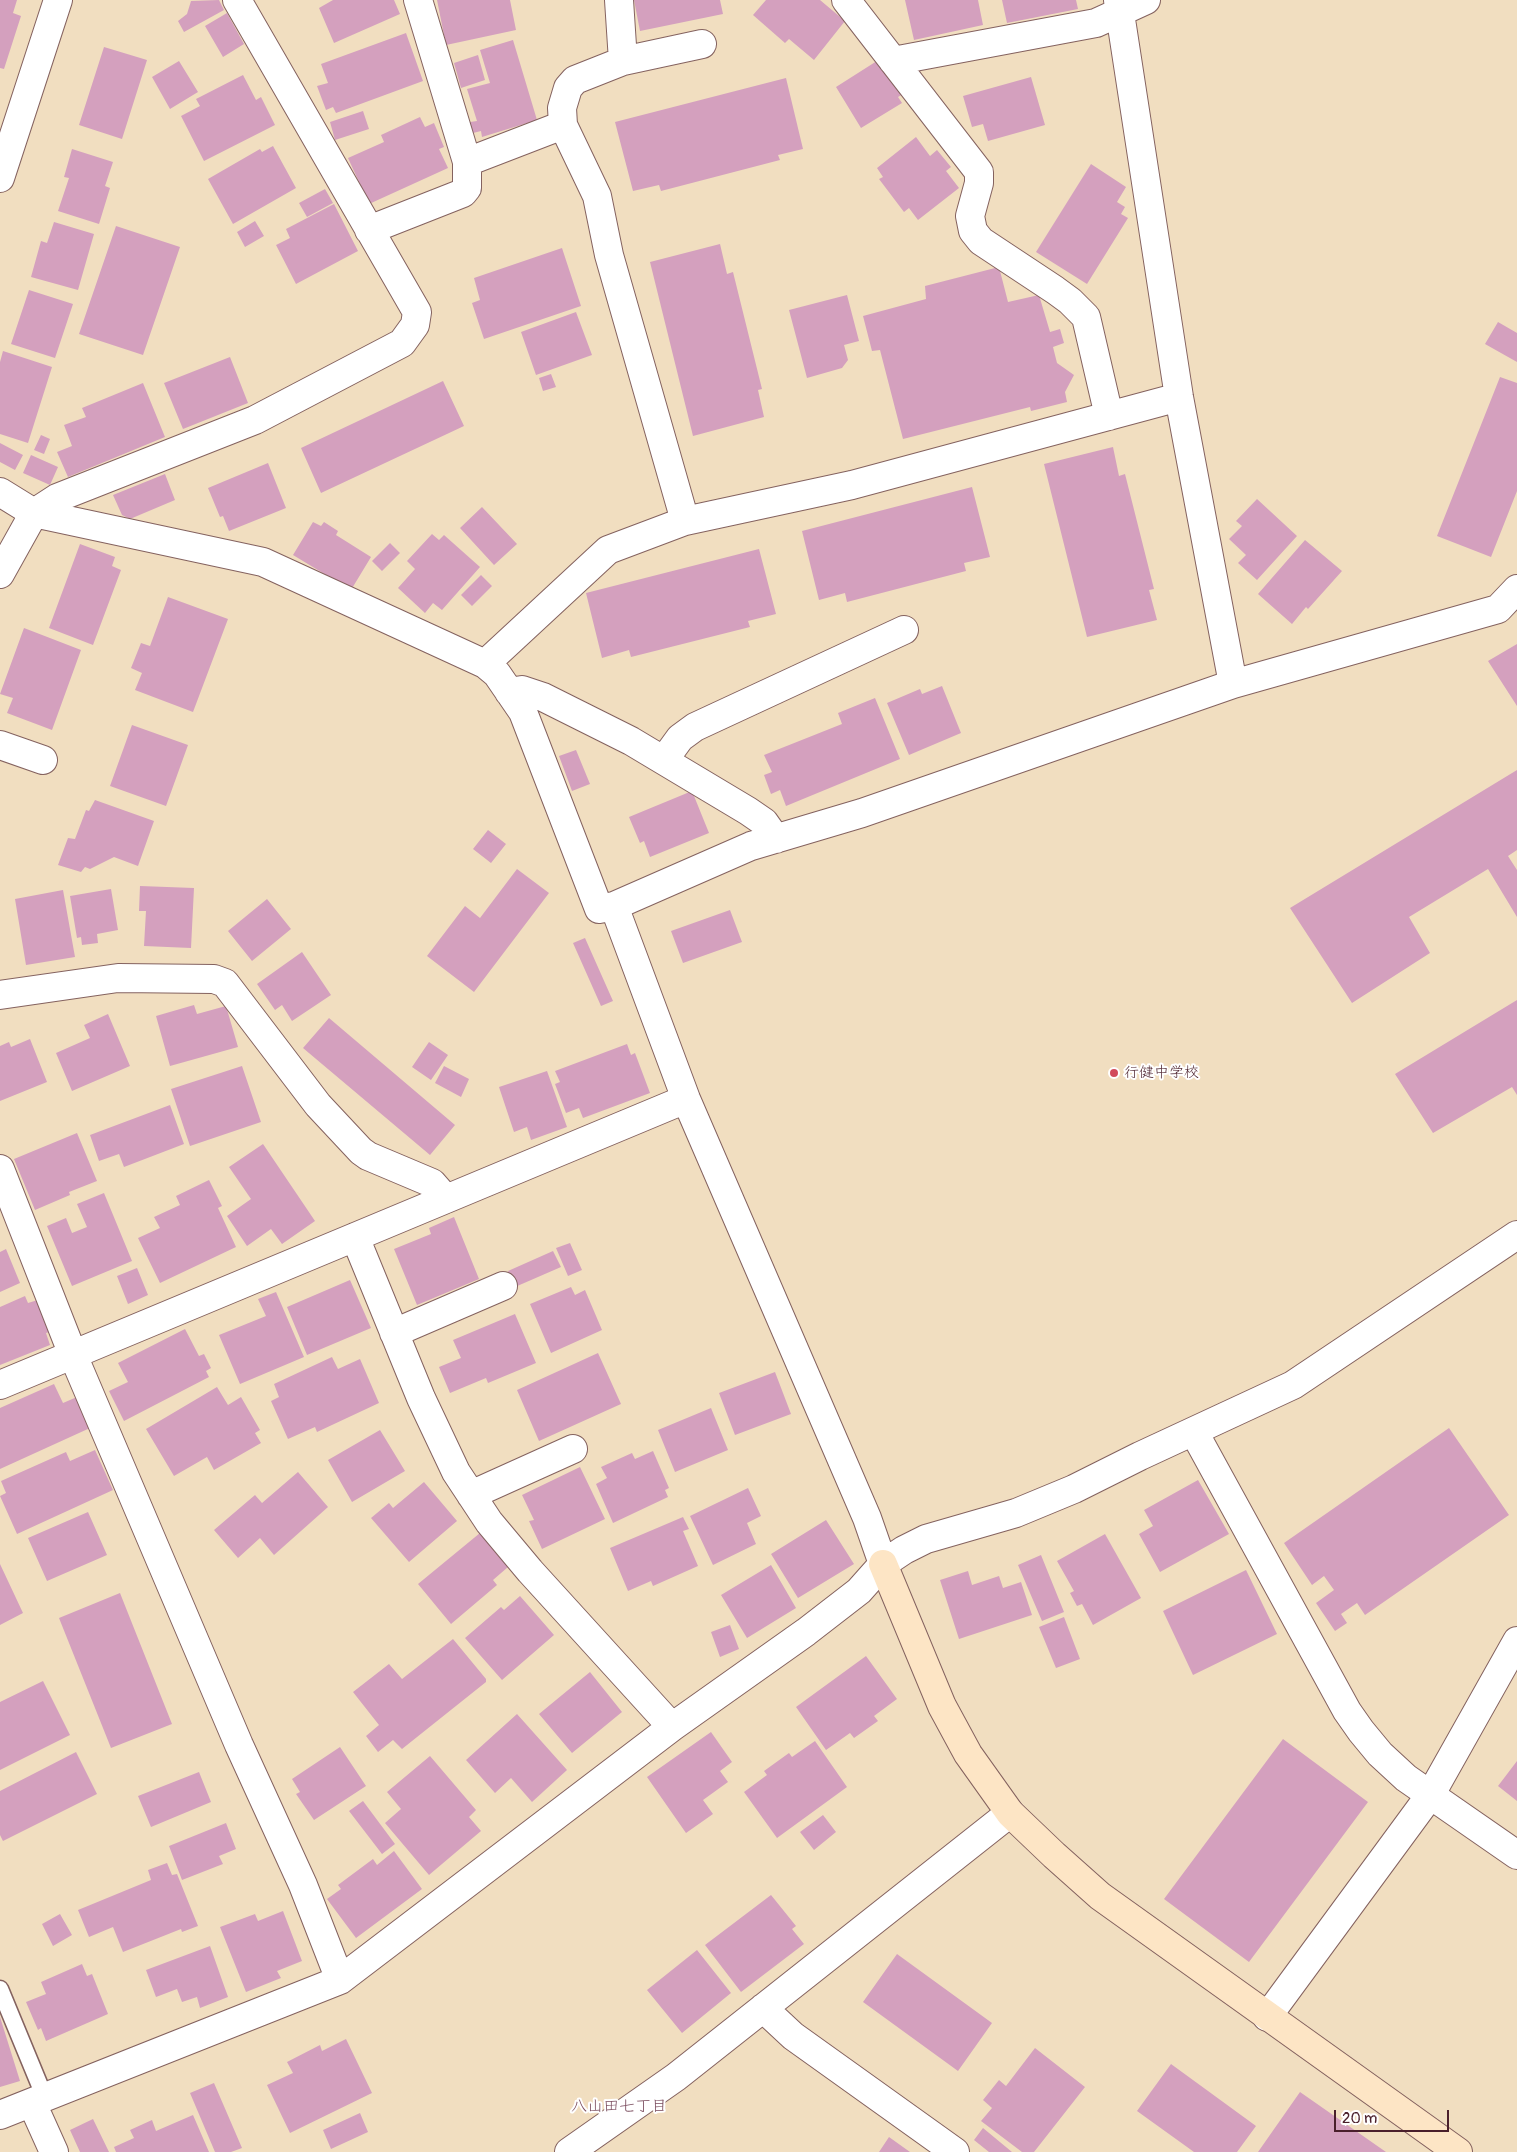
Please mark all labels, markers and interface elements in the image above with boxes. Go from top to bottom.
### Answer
place label: 行健中学校 [1124,1064,1199,1082]
marker: 行健中学校 [1108,1067,1120,1079]
district label: 八山田七丁目 [571,2097,667,2117]
scale bar [1337,2100,1452,2132]
text: 20 m [1342,2109,1377,2128]

